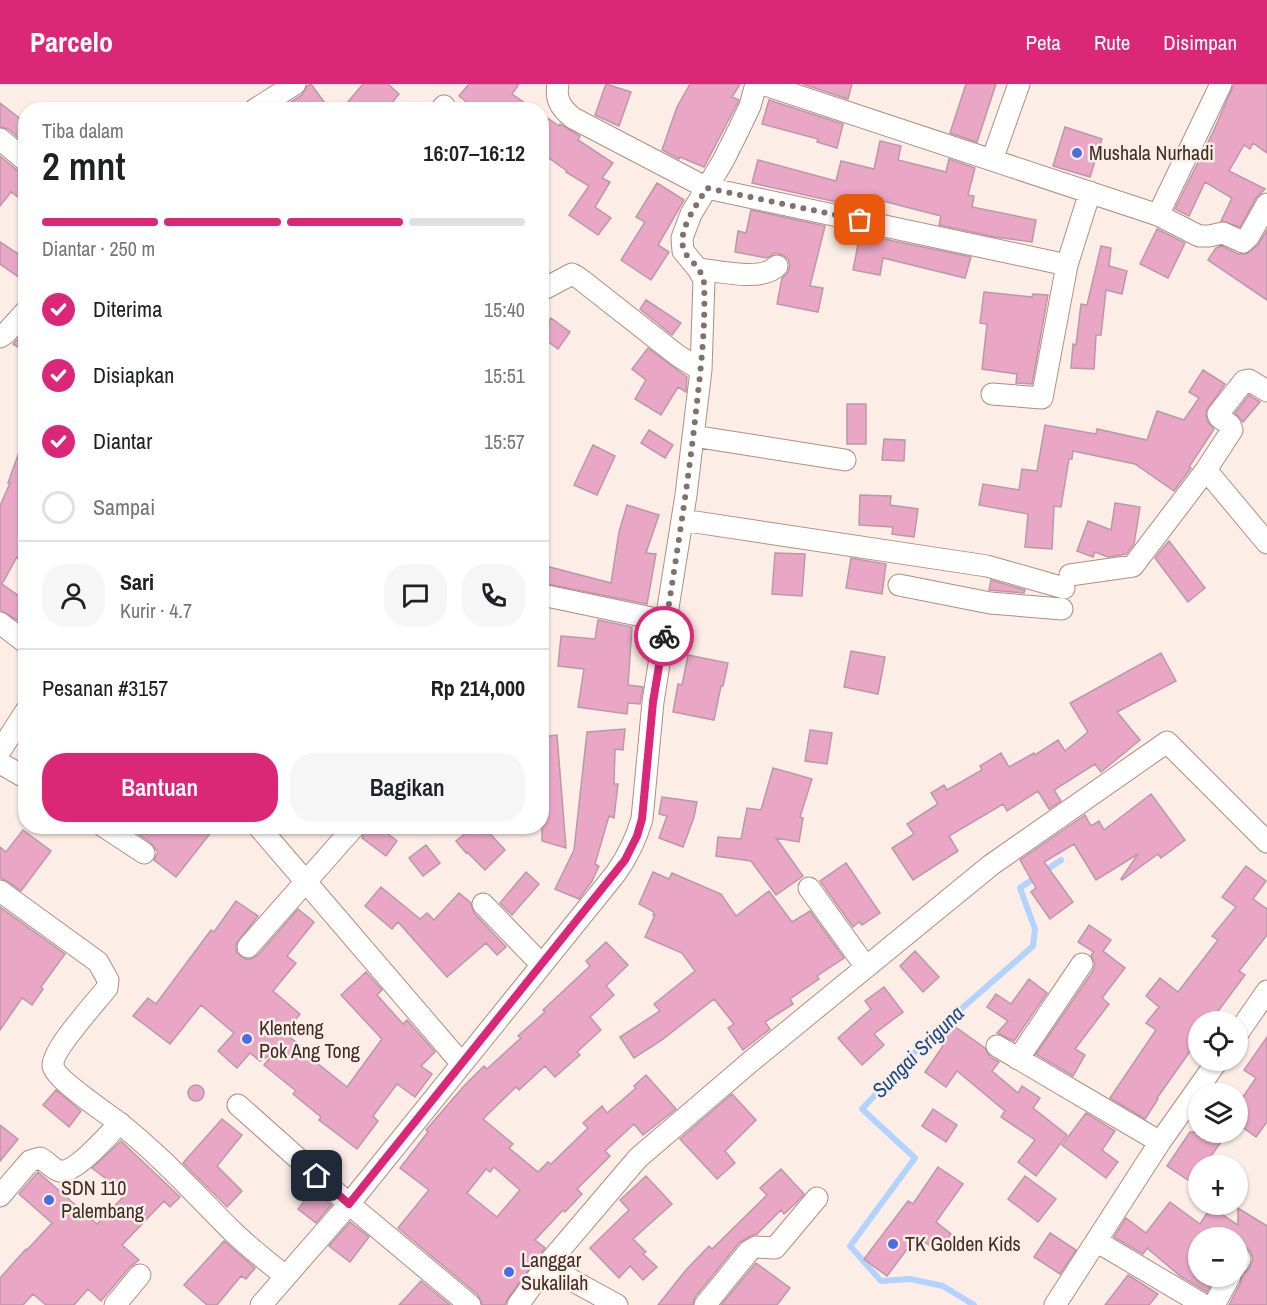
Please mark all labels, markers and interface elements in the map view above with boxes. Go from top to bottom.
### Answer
text: Parcelo [30,23,113,61]
text: Peta [1025,28,1061,57]
text: Rute [1094,28,1130,57]
text: Disimpan [1163,28,1237,57]
text: Tiba dalam [42,117,124,144]
text: 16:07–16:12 [423,138,525,168]
place label: Mushala Nurhadi [1089,139,1214,166]
text: 2 mnt [42,140,126,192]
marker: Mushala Nurhadi [1070,146,1084,160]
pin [834,194,885,245]
icon: bag [843,203,876,236]
text: Diantar · 250 m [42,235,155,262]
icon: check [42,293,75,326]
text: Diterima [93,294,162,324]
text: 15:40 [484,296,525,323]
icon: check [42,359,75,392]
text: Disiapkan [93,360,174,390]
text: 15:51 [484,362,525,389]
icon: check [42,425,75,458]
text: Diantar [93,426,152,456]
text: 15:57 [484,428,525,455]
text: Sampai [93,492,155,522]
button: person [42,564,105,627]
button: chat [384,564,447,627]
button: phone [462,564,525,627]
text: Sari [120,567,154,597]
text: Kurir · 4.7 [120,597,192,624]
courier [634,606,694,666]
icon: bike [648,620,681,653]
text: Pesanan #3157 [42,673,168,703]
text: Rp 214,000 [431,673,525,703]
button: Bantuan [42,753,278,822]
button: Bagikan [290,753,525,822]
water label: Sungai Sriguna [865,999,970,1104]
map controls [1188,1011,1248,1287]
button: locate [1188,1011,1248,1071]
place label: Klenteng Pok Ang Tong [259,1014,360,1064]
marker: Klenteng Pok Ang Tong [240,1032,254,1046]
button: layers [1188,1083,1248,1143]
pin [291,1150,342,1201]
button: + [1188,1155,1248,1215]
icon: home [300,1159,333,1192]
place label: SDN 110 Palembang [61,1174,144,1224]
marker: SDN 110 Palembang [42,1193,56,1207]
button: − [1188,1227,1248,1287]
place label: TK Golden Kids [905,1230,1021,1257]
marker: TK Golden Kids [886,1237,900,1251]
place label: Langgar Sukalilah [521,1246,588,1296]
marker: Langgar Sukalilah [502,1265,516,1279]

